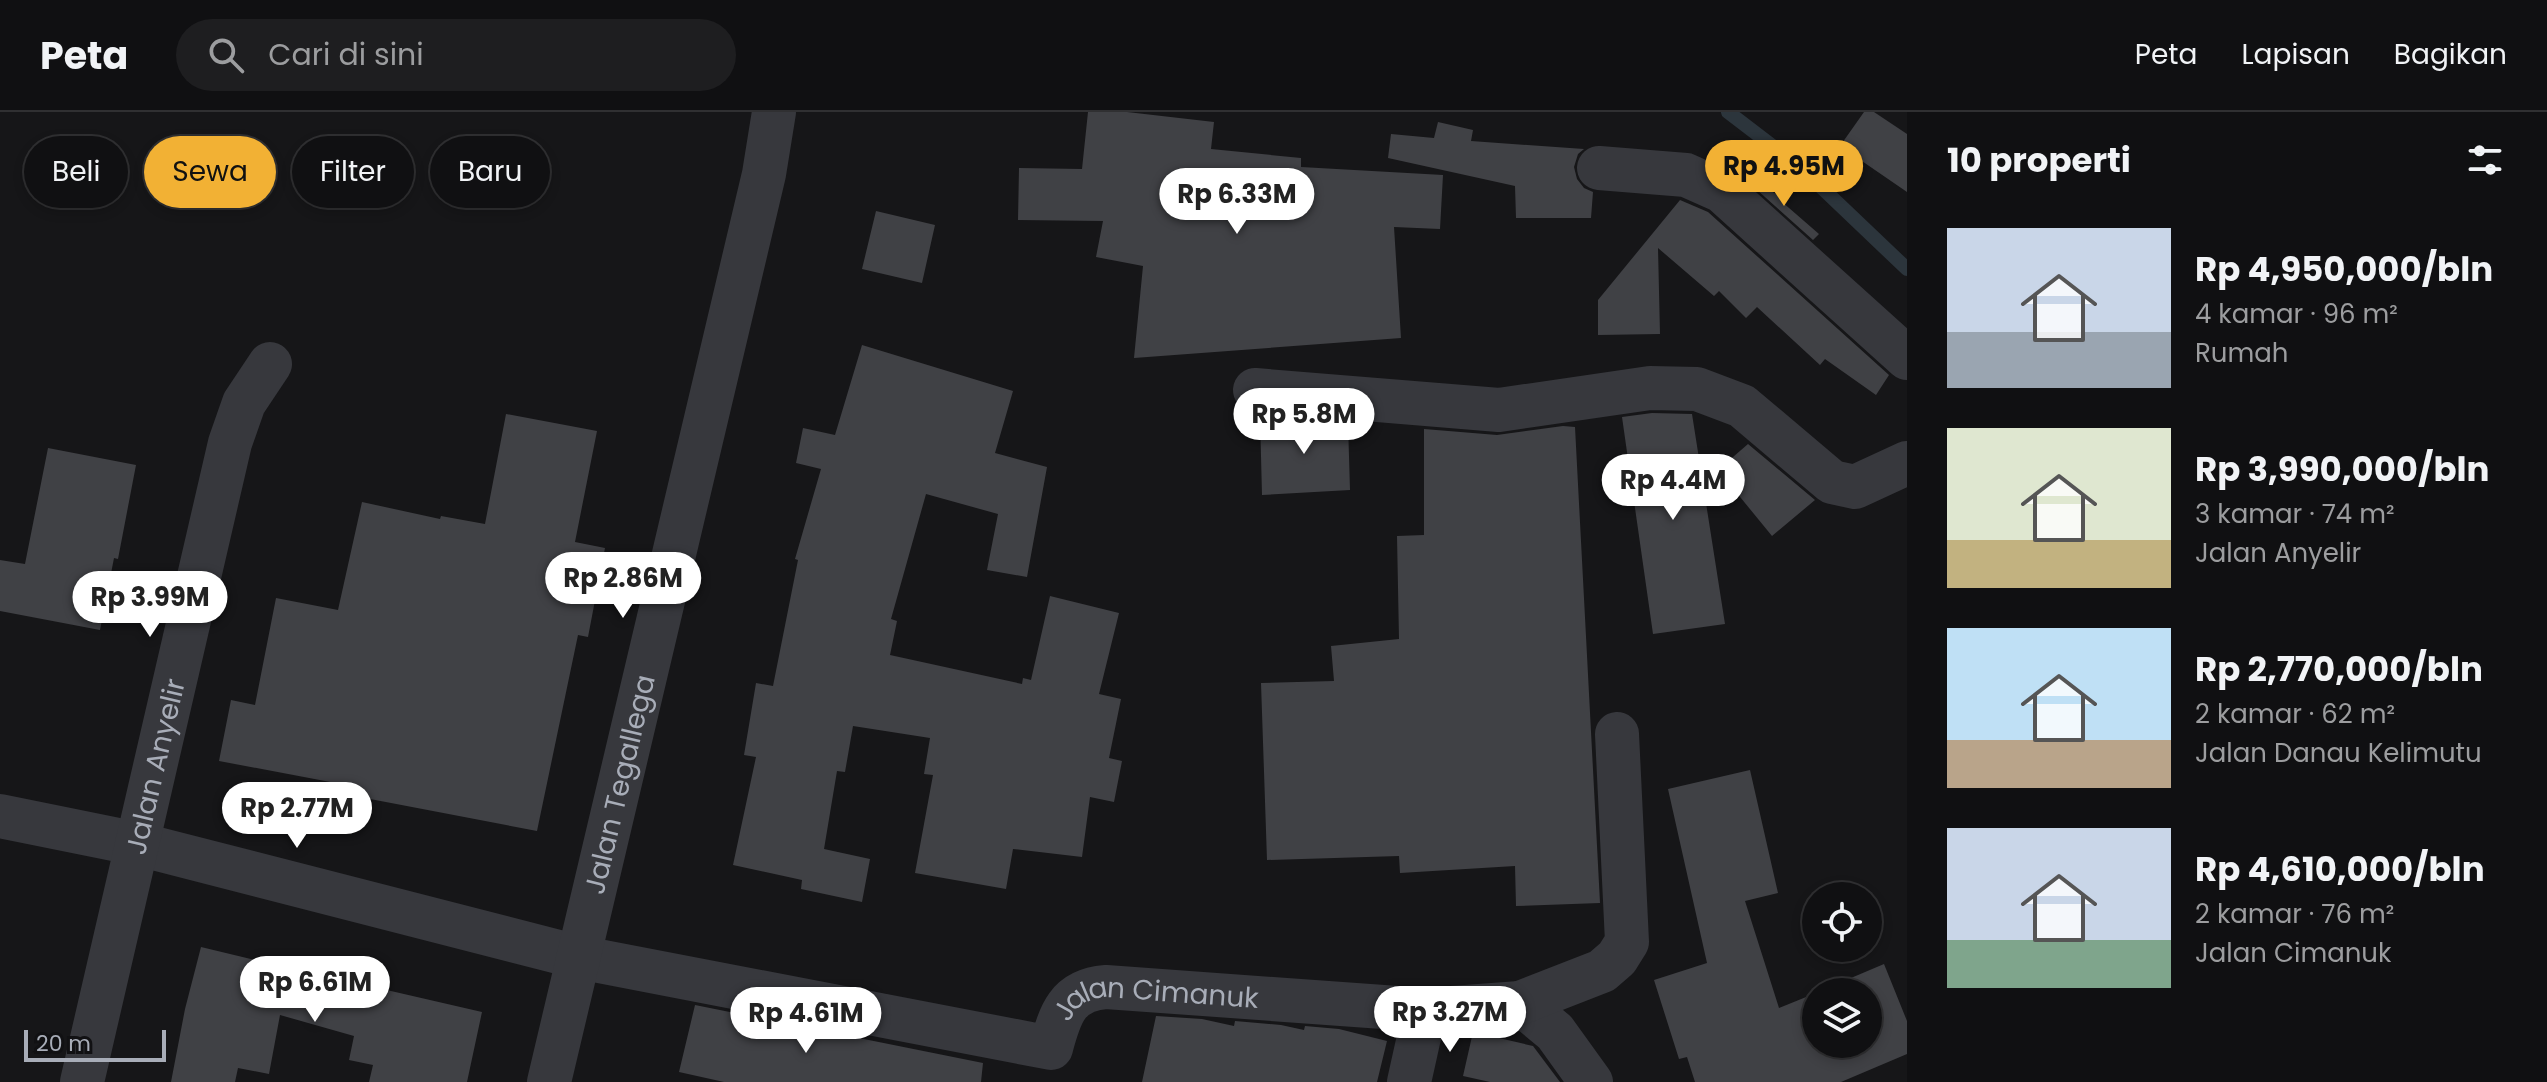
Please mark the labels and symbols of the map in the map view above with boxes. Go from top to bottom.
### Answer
pin: Rp 4.95M [1701,140,1867,208]
pin: Rp 6.33M [1154,168,1320,236]
pin: Rp 5.8M [1230,388,1378,456]
pin: Rp 4.4M [1599,454,1747,522]
pin: Rp 2.86M [540,552,706,620]
pin: Rp 3.99M [67,571,233,639]
street label: Jalan Tegallega [575,671,664,898]
street label: Jalan Anyelir [116,675,194,858]
pin: Rp 2.77M [214,782,380,850]
pin: Rp 6.61M [232,956,398,1024]
street label: Jalan Cimanuk [1043,967,1261,1027]
pin: Rp 3.27M [1367,986,1533,1054]
pin: Rp 4.61M [723,987,889,1055]
scale bar [24,1026,166,1062]

